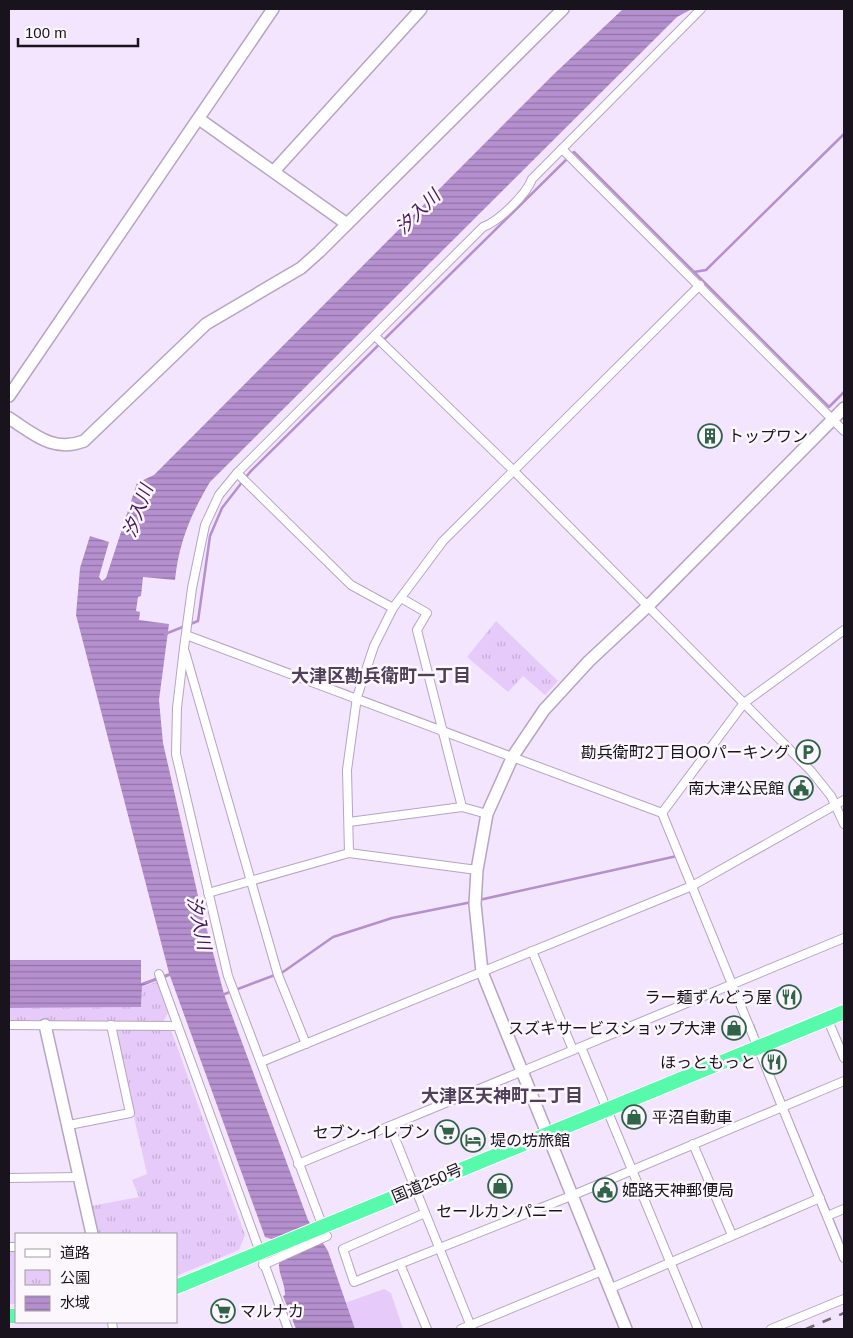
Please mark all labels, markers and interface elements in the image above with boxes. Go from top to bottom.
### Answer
scale bar [18,15,138,47]
text: 100 m [25,24,67,41]
water label: 汐入川 [392,184,446,238]
building icon: トップワン [697,423,723,449]
place label: トップワン [728,428,808,445]
water label: 汐入川 [119,480,157,540]
district label: 大津区勘兵衛町一丁目 [291,665,471,686]
parking icon: 勘兵衛町2丁目OOパーキング [795,739,821,765]
place label: 勘兵衛町2丁目OOパーキング [581,744,790,761]
public building icon: 南大津公民館 [788,775,814,801]
place label: 南大津公民館 [688,780,784,797]
water label: 汐入川 [184,895,215,953]
restaurant icon: ラー麺ずんどう屋 [776,984,802,1010]
place label: ラー麺ずんどう屋 [644,989,772,1006]
shop icon: スズキサービスショップ大津 [721,1015,747,1041]
place label: スズキサービスショップ大津 [508,1020,716,1037]
restaurant icon: ほっともっと [761,1049,787,1075]
place label: ほっともっと [660,1054,756,1071]
district label: 大津区天神町二丁目 [421,1086,583,1106]
shop icon: 平沼自動車 [621,1104,647,1130]
place label: 平沼自動車 [652,1109,732,1126]
supermarket icon: セブン-イレブン [434,1119,460,1145]
place label: セブン-イレブン [313,1124,430,1141]
hotel icon: 堤の坊旅館 [460,1127,486,1153]
place label: 堤の坊旅館 [490,1132,570,1149]
street label: 国道250号 [389,1161,465,1205]
shop icon: セールカンパニー [487,1173,513,1199]
public building icon: 姫路天神郵便局 [592,1177,618,1203]
place label: 姫路天神郵便局 [622,1182,734,1199]
place label: セールカンパニー [436,1203,564,1220]
legend [15,1233,178,1323]
text: 道路 [60,1244,90,1261]
text: 公園 [60,1269,90,1286]
text: 水域 [60,1294,90,1311]
supermarket icon: マルナカ [210,1298,236,1324]
place label: マルナカ [240,1303,304,1320]

